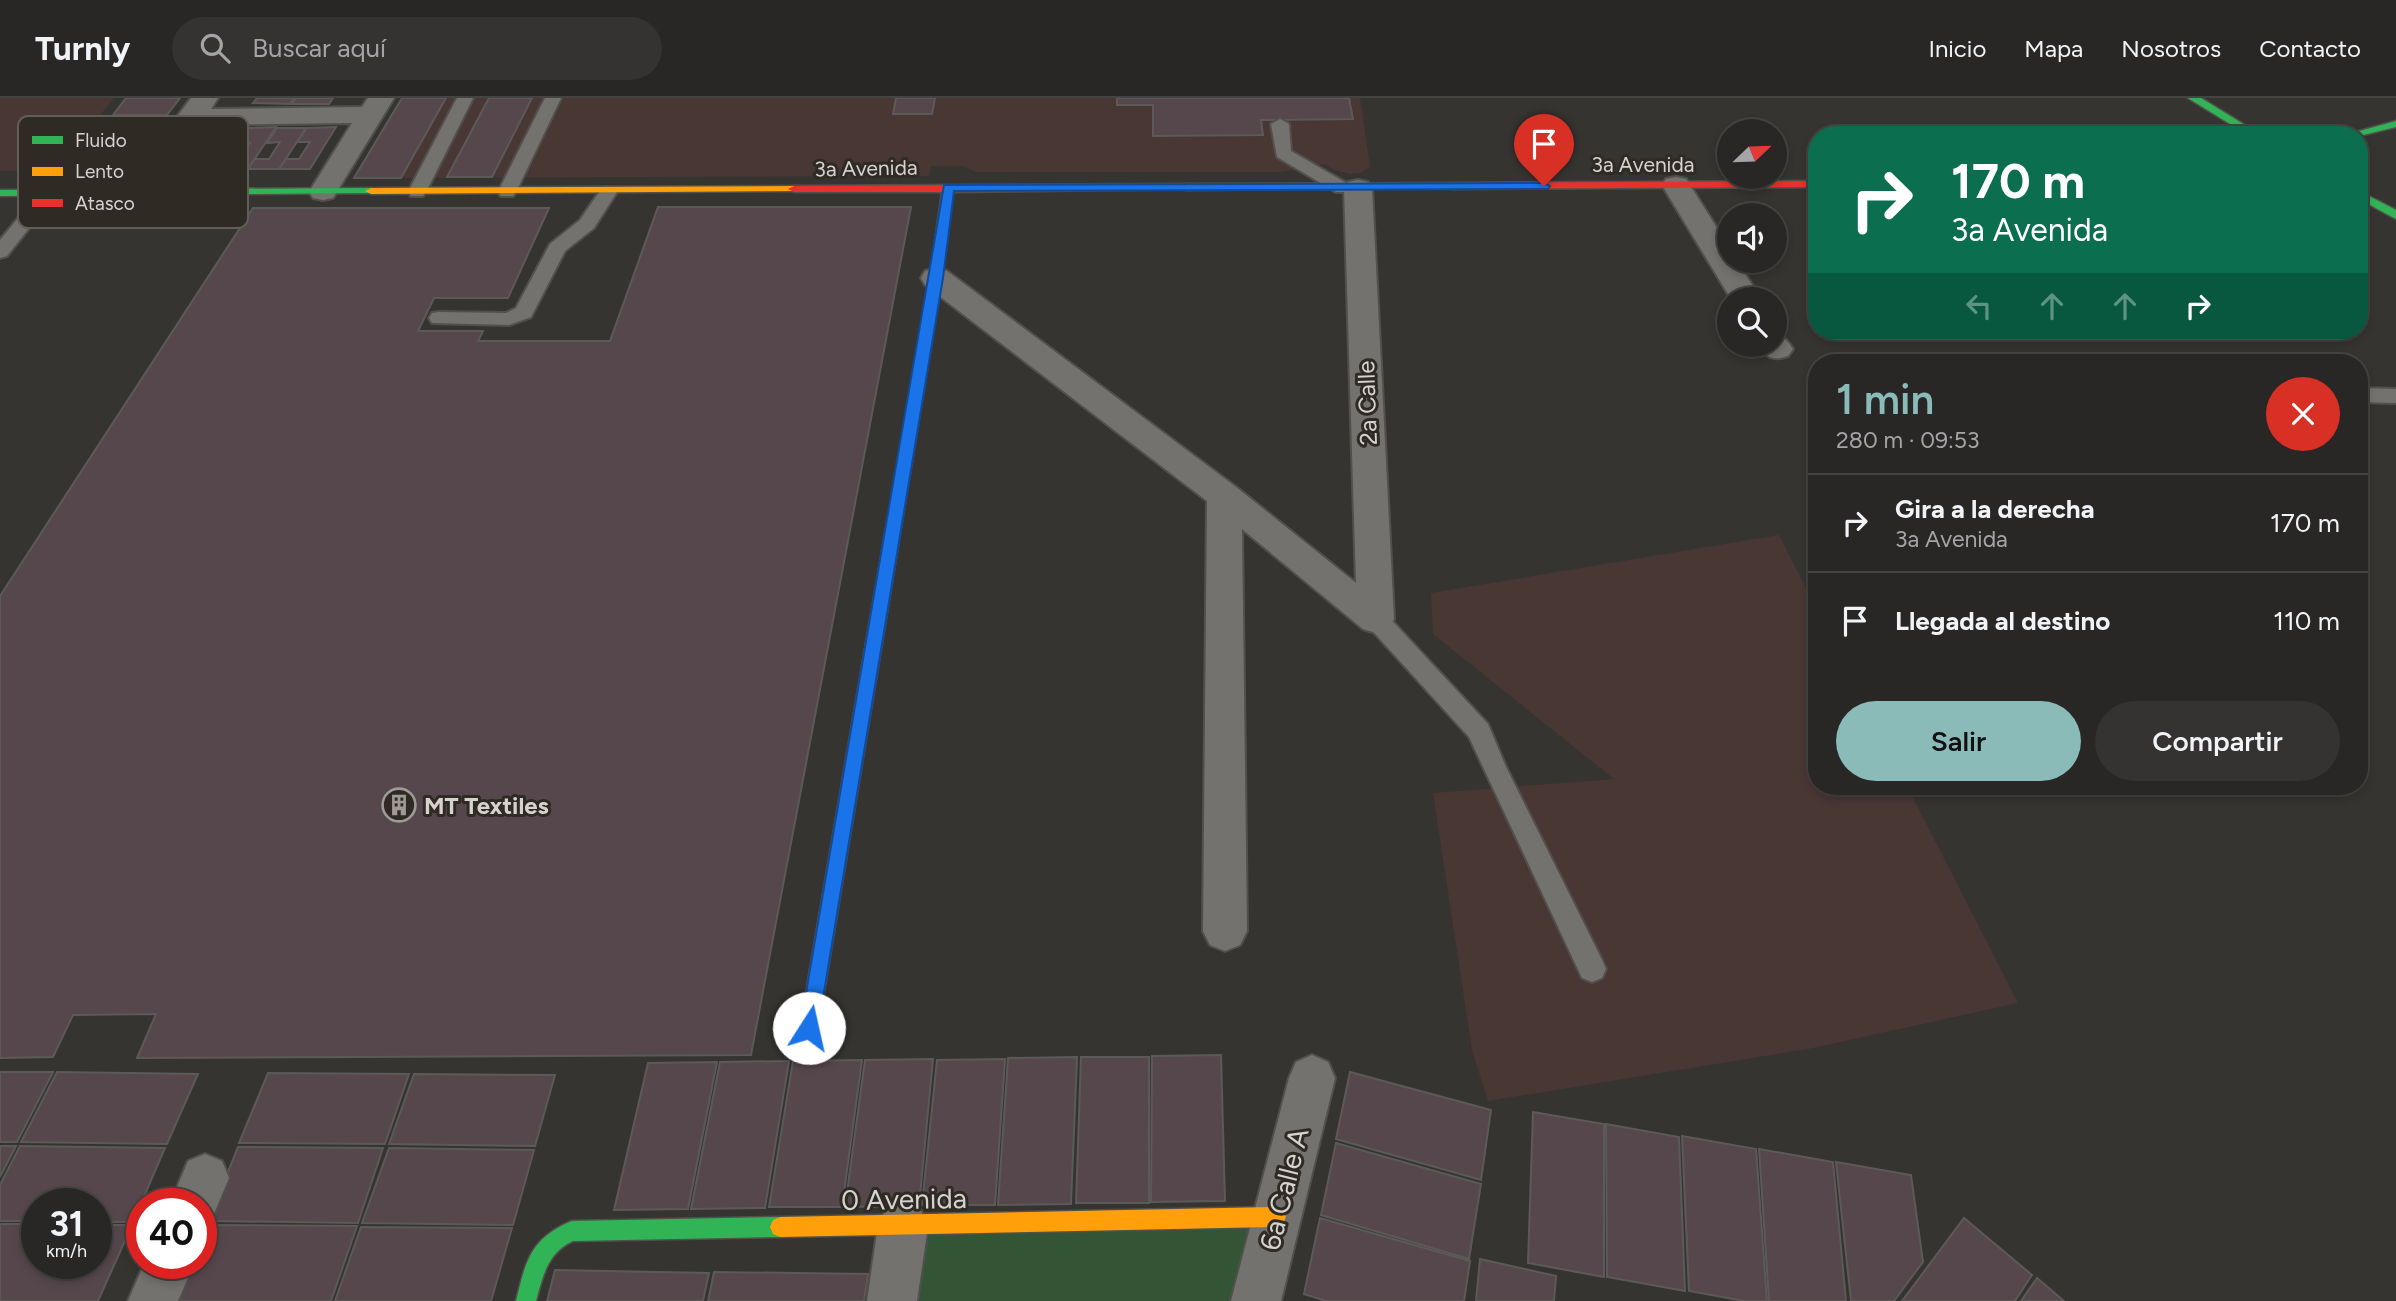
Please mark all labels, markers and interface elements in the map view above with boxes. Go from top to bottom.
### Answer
search box [172,17,662,80]
text: Turnly [35,29,130,68]
icon: search [196,29,234,67]
text: Buscar aquí [252,32,386,64]
text: Inicio [1928,34,1986,63]
text: Mapa [2024,34,2083,63]
text: Nosotros [2121,34,2221,63]
text: Contacto [2259,34,2361,63]
pin [1514,114,1574,186]
legend [18,116,248,228]
north arrow [1717,119,1787,189]
map controls [1717,119,1787,357]
icon: arrive [1525,125,1563,163]
text: Fluido [75,129,127,152]
text: 170 m [1951,151,2085,210]
street label: 3a Avenida [1591,152,1695,177]
icon: right [1836,154,1927,245]
street label: 3a Avenida [814,155,918,181]
text: Lento [75,160,124,183]
text: Atasco [75,192,135,215]
button: sound [1717,203,1787,273]
text: 3a Avenida [1951,211,2108,249]
button: search [1717,287,1787,357]
icon: left [1960,287,1998,325]
icon: ahead [2033,287,2071,325]
icon: ahead [2106,287,2144,325]
icon: right [2179,287,2217,325]
street label: 2a Calle [1351,360,1383,446]
text: 1 min [1836,374,1934,425]
button: close [2266,377,2340,451]
text: 280 m · 09:53 [1836,426,1980,454]
text: Gira a la derecha [1895,493,2095,525]
icon: right [1836,504,1874,542]
text: 170 m [2270,507,2340,539]
text: 3a Avenida [1895,525,2008,553]
icon: arrive [1836,602,1874,640]
text: Llegada al destino [1895,605,2110,637]
text: 110 m [2273,605,2340,637]
button: Salir [1836,701,2081,781]
button: Compartir [2095,701,2340,781]
building icon: MT Textiles [380,786,418,824]
place label: MT Textiles [424,791,549,820]
position arrow [772,991,846,1065]
street label: 6a Calle A [1252,1124,1316,1254]
street label: 0 Avenida [841,1181,967,1217]
speed limit sign: 40 [126,1188,217,1279]
text: 31 [49,1203,84,1245]
text: km/h [46,1240,87,1262]

